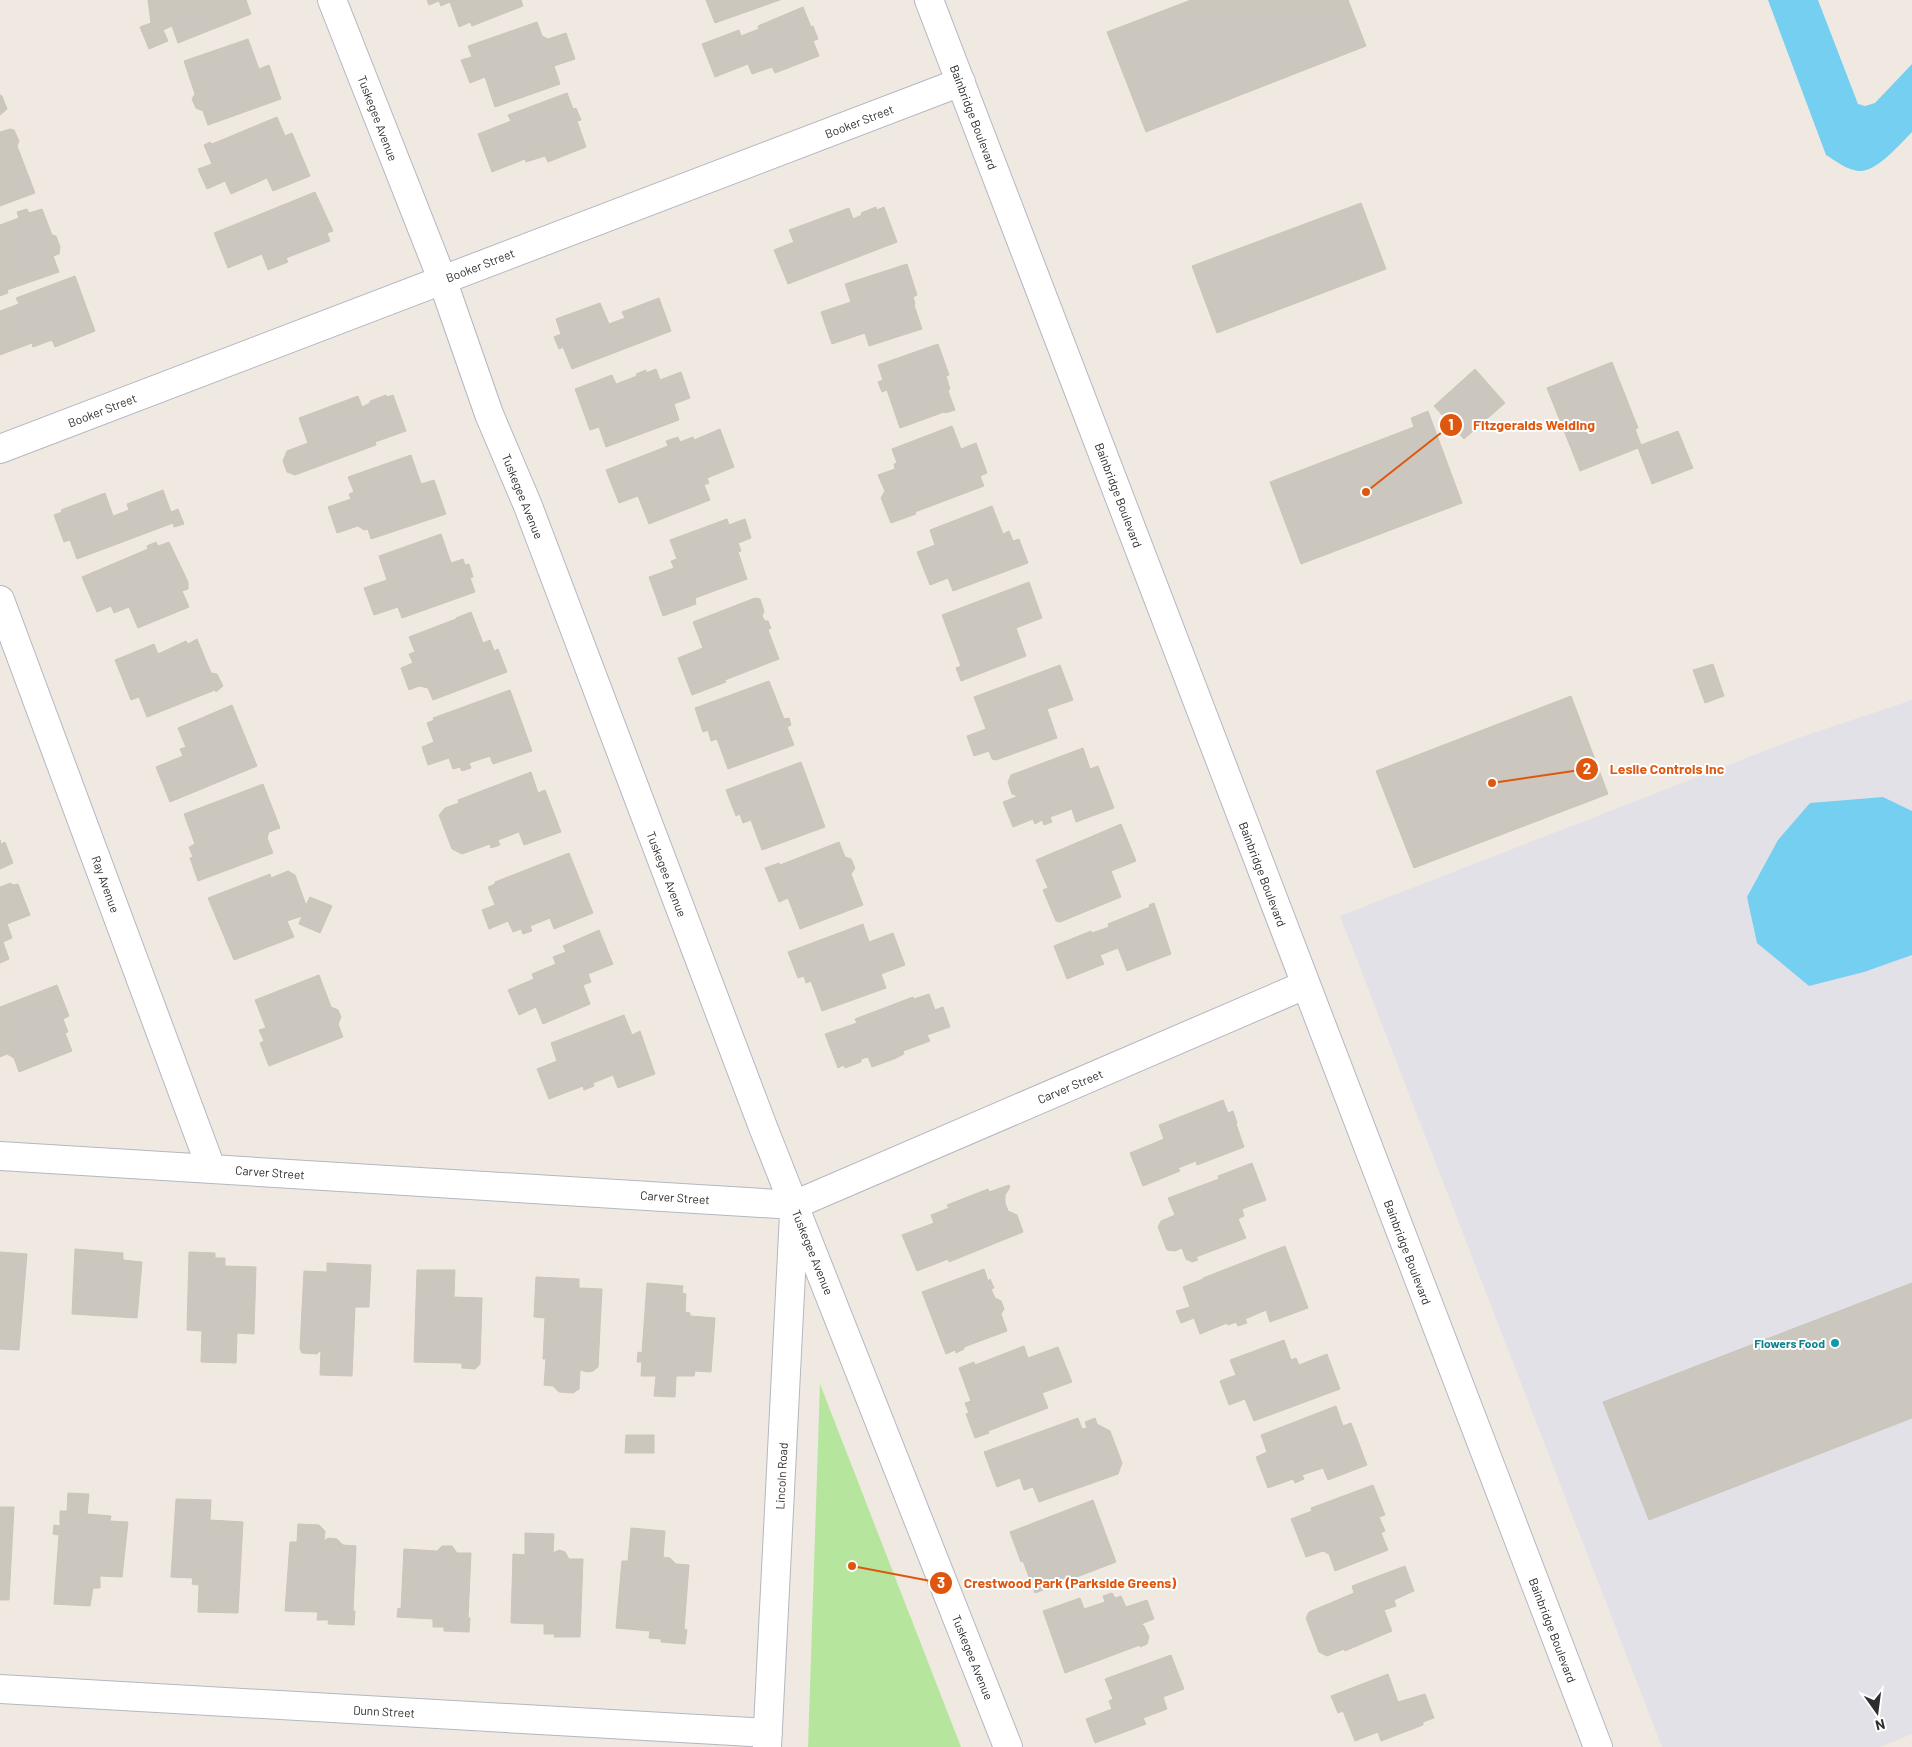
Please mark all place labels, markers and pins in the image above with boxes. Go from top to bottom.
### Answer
callout: Fitzgeralds Welding [1438,410,1605,439]
callout: Leslie Controls Inc [1575,755,1734,784]
place label: Flowers Food [1754,1336,1825,1350]
marker: Flowers Food [1829,1337,1841,1349]
callout: Crestwood Park (Parkside Greens) [929,1569,1186,1598]

